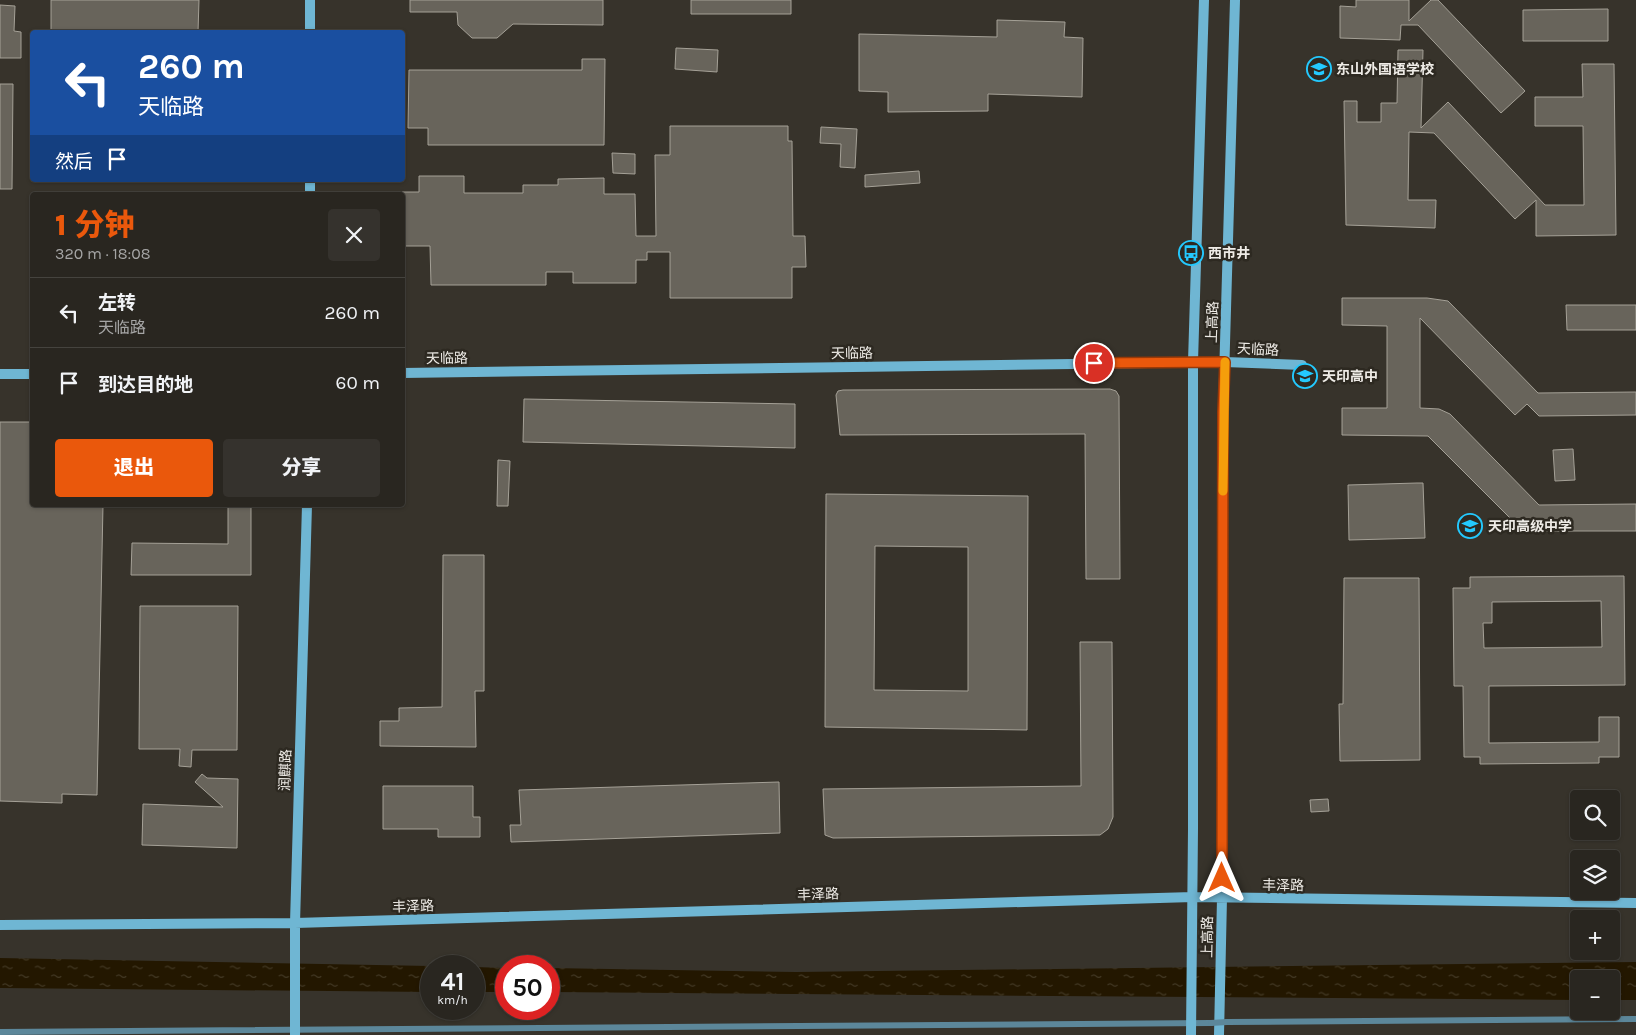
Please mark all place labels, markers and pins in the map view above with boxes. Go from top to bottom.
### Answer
school or university icon: 东山外国语学校 [1306,56,1332,82]
place label: 东山外国语学校 [1336,61,1434,78]
bus stop icon: 西市井 [1178,240,1204,266]
place label: 西市井 [1208,245,1250,262]
pin [1073,342,1115,384]
school or university icon: 天印高中 [1292,363,1318,389]
place label: 天印高中 [1322,368,1378,385]
school or university icon: 天印高级中学 [1457,513,1483,539]
place label: 天印高级中学 [1488,518,1572,535]

